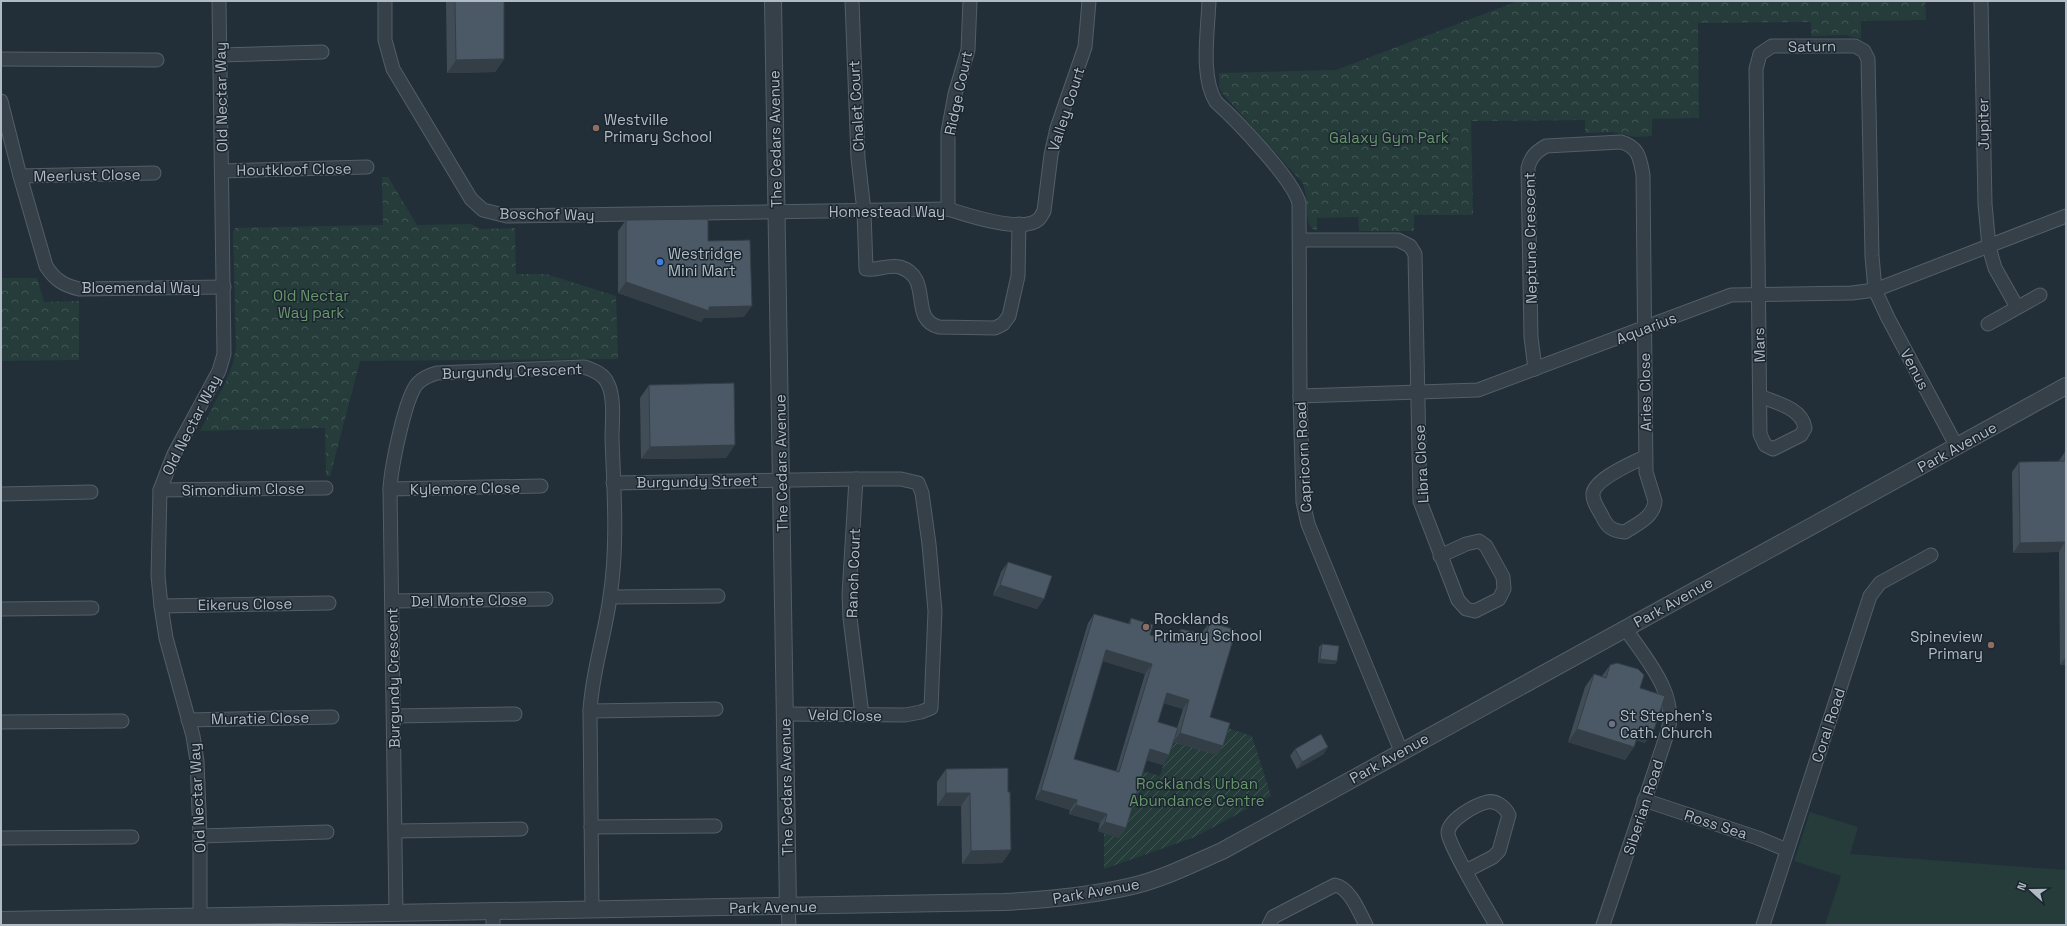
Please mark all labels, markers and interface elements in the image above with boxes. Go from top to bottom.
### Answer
street label: Saturn [1788,36,1836,56]
street label: Old Nectar Way [211,42,231,152]
street label: Ridge Court [940,49,976,137]
street label: Chalet Court [844,60,868,152]
street label: Valley Court [1043,64,1089,153]
street label: The Cedars Avenue [764,70,786,208]
street label: Jupiter [1973,97,1993,150]
place label: Westville Primary School [604,110,712,146]
marker: Westville Primary School [591,123,601,133]
park label: Galaxy Gym Park [1329,128,1449,147]
street label: Houtkloof Close [236,158,352,180]
street label: Meerlust Close [33,165,141,185]
street label: Neptune Crescent [1519,172,1541,304]
street label: Homestead Way [829,202,945,221]
street label: Boschof Way [499,204,595,224]
place label: Westridge Mini Mart [668,244,742,280]
marker: Westridge Mini Mart [655,257,665,267]
street label: Bloemendal Way [81,278,201,297]
park label: Old Nectar Way park [273,286,349,322]
street label: Aquarius [1613,308,1679,348]
street label: Mars [1749,327,1769,363]
street label: Venus [1896,345,1934,393]
street label: Aries Close [1635,352,1655,432]
street label: Burgundy Crescent [441,359,583,383]
street label: Old Nectar Way [158,372,224,478]
street label: The Cedars Avenue [770,394,792,532]
street label: Capricorn Road [1291,401,1315,513]
street label: Park Avenue [1914,417,2000,477]
street label: Libra Close [1409,424,1433,504]
street label: Burgundy Street [636,470,758,492]
street label: Simondium Close [181,478,305,500]
street label: Kylemore Close [410,478,520,498]
street label: Ranch Court [842,528,864,618]
street label: Park Avenue [1630,572,1716,632]
street label: Del Monte Close [411,589,527,611]
street label: Eikerus Close [198,594,293,614]
street label: Burgundy Crescent [382,607,404,749]
place label: Rocklands Primary School [1154,609,1262,645]
marker: Rocklands Primary School [1141,622,1151,632]
place label: Spineview Primary [1910,627,1983,663]
marker: Spineview Primary [1986,640,1996,650]
street label: Coral Road [1807,685,1849,765]
street label: Veld Close [808,705,882,725]
place label: St Stephen's Cath. Church [1620,706,1713,742]
street label: Muratie Close [211,708,309,728]
street label: The Cedars Avenue [775,718,797,856]
marker: St Stephen's Cath. Church [1607,719,1617,729]
street label: Park Avenue [1346,728,1432,788]
street label: Old Nectar Way [185,742,209,854]
street label: Siberian Road [1619,757,1667,857]
park label: Rocklands Urban Abundance Centre [1129,774,1265,810]
street label: Ross Sea [1682,805,1750,843]
north arrow [2011,870,2051,910]
street label: Park Avenue [1051,874,1141,908]
text: N [2014,880,2030,892]
street label: Park Avenue [729,897,817,917]

